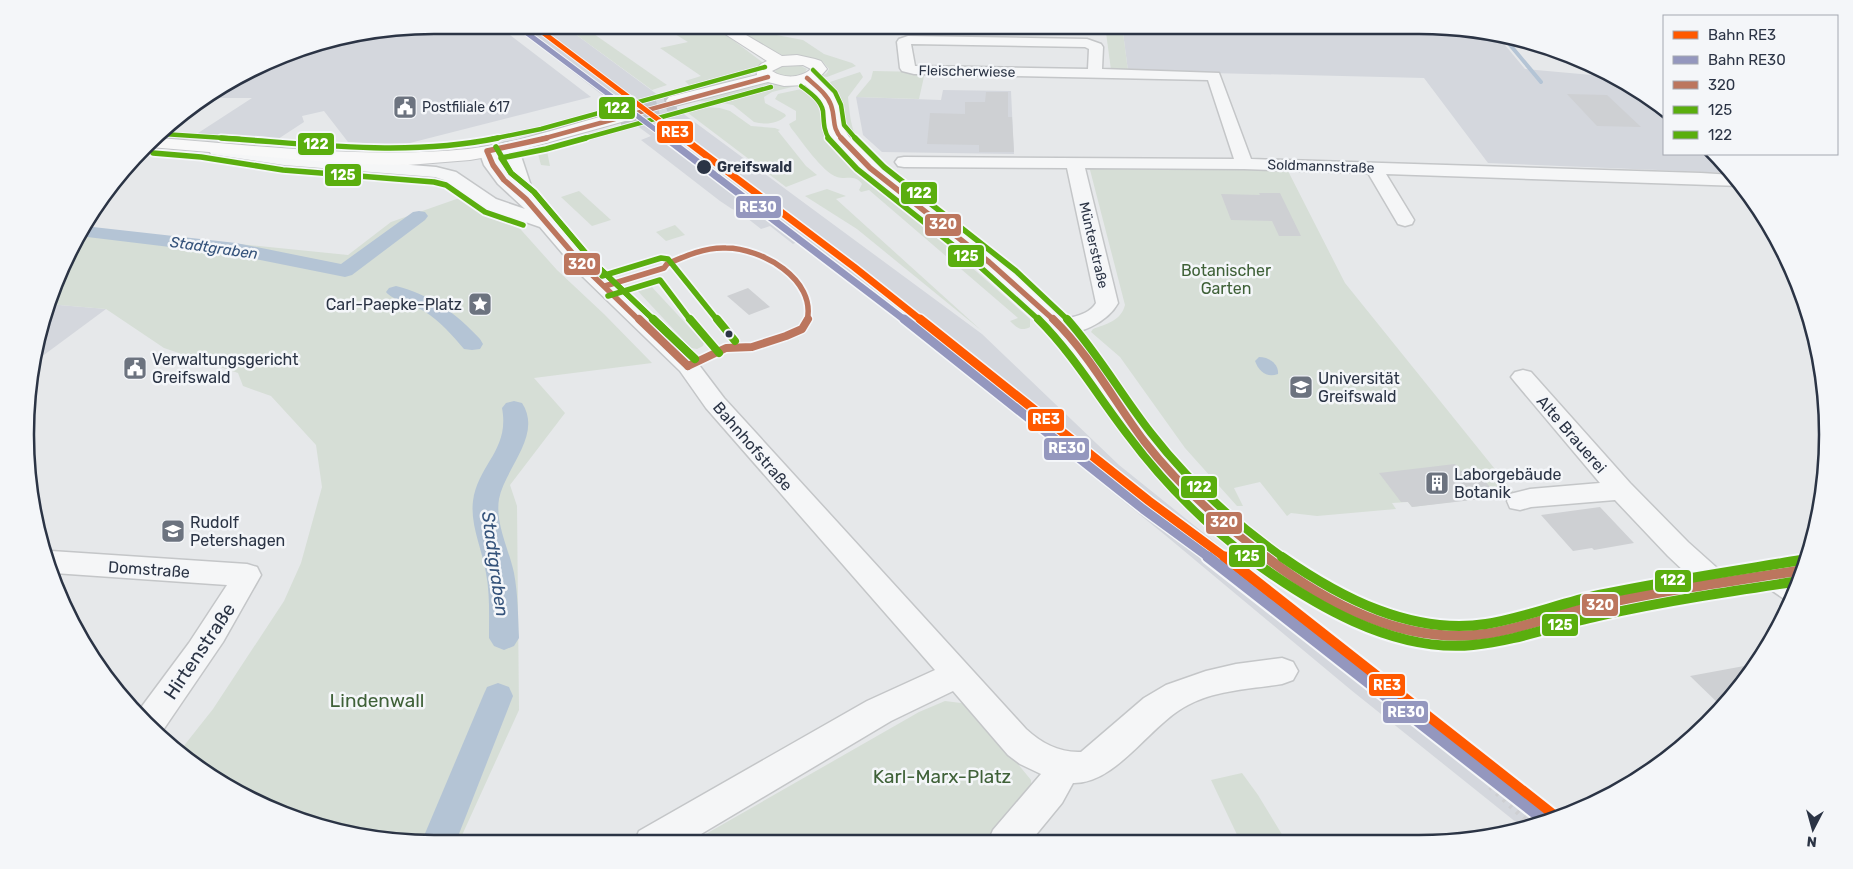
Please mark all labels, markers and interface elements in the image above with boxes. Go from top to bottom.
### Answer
legend [1663,15,1838,155]
text: Bahn RE3 [1708,26,1776,44]
text: Bahn RE30 [1708,51,1786,69]
street label: Fleischerwiese [918,62,1016,81]
text: 320 [1708,76,1735,94]
public building icon: Postfiliale 617 [392,94,418,120]
line badge: 122 [598,96,636,120]
place label: Postfiliale 617 [422,99,510,116]
text: 122 [604,100,630,117]
text: 125 [1708,101,1732,119]
line badge: RE3 [656,120,694,144]
text: RE3 [661,124,689,141]
text: 122 [1708,126,1732,144]
line badge: 122 [297,132,335,156]
text: 122 [303,136,329,153]
street label: Soldmannstraße [1267,156,1375,177]
marker: Greifswald [695,158,713,176]
place label: Greifswald [717,159,792,176]
line badge: 125 [324,163,362,187]
text: 125 [330,167,356,184]
line badge: 122 [900,181,938,205]
text: 122 [906,185,932,202]
line badge: RE30 [735,195,782,219]
text: RE30 [739,199,777,216]
street label: Münterstraße [1075,200,1112,290]
line badge: 320 [924,213,962,237]
text: 320 [929,216,957,233]
water label: Stadtgraben [169,233,259,263]
line badge: 125 [947,244,985,268]
text: 125 [953,248,979,265]
line badge: 320 [563,252,601,276]
text: 320 [568,256,596,273]
park label: Botanischer Garten [1181,261,1271,298]
place icon: Carl-Paepke-Platz [467,291,493,317]
place label: Carl-Paepke-Platz [326,295,462,314]
unlabelled marker [724,329,734,339]
place label: Verwaltungsgericht Greifswald [152,350,298,387]
public building icon: Verwaltungsgericht Greifswald [122,355,148,381]
place label: Universität Greifswald [1318,369,1400,406]
school or university icon: Universität Greifswald [1288,374,1314,400]
street label: Alte Brauerei [1533,392,1610,477]
street label: Bahnhofstraße [709,398,796,495]
line badge: RE3 [1027,408,1065,432]
text: RE3 [1032,411,1060,428]
line badge: RE30 [1043,437,1090,461]
text: RE30 [1048,440,1086,457]
place label: Laborgebäude Botanik [1454,465,1561,502]
building icon: Laborgebäude Botanik [1424,470,1450,496]
line badge: 122 [1180,475,1218,499]
text: 122 [1186,479,1212,496]
water label: Stadtgraben [477,510,513,618]
line badge: 320 [1205,511,1243,535]
place label: Rudolf Petershagen [190,513,285,550]
text: 320 [1210,514,1238,531]
school or university icon: Rudolf Petershagen [160,518,186,544]
line badge: 125 [1228,544,1266,568]
text: 125 [1234,548,1260,565]
street label: Domstraße [107,557,191,582]
line badge: 122 [1654,569,1692,593]
text: 122 [1660,572,1686,589]
line badge: 320 [1581,593,1619,617]
text: 320 [1586,597,1614,614]
street label: Hirtenstraße [159,599,240,704]
line badge: 125 [1541,613,1579,637]
text: 125 [1547,617,1573,634]
line badge: RE3 [1368,673,1406,697]
text: RE3 [1373,677,1401,694]
park label: Lindenwall [330,689,424,712]
line badge: RE30 [1382,700,1429,724]
text: RE30 [1387,704,1425,721]
park label: Karl-Marx-Platz [873,765,1011,788]
north arrow [1788,804,1838,854]
text: N [1806,832,1818,850]

